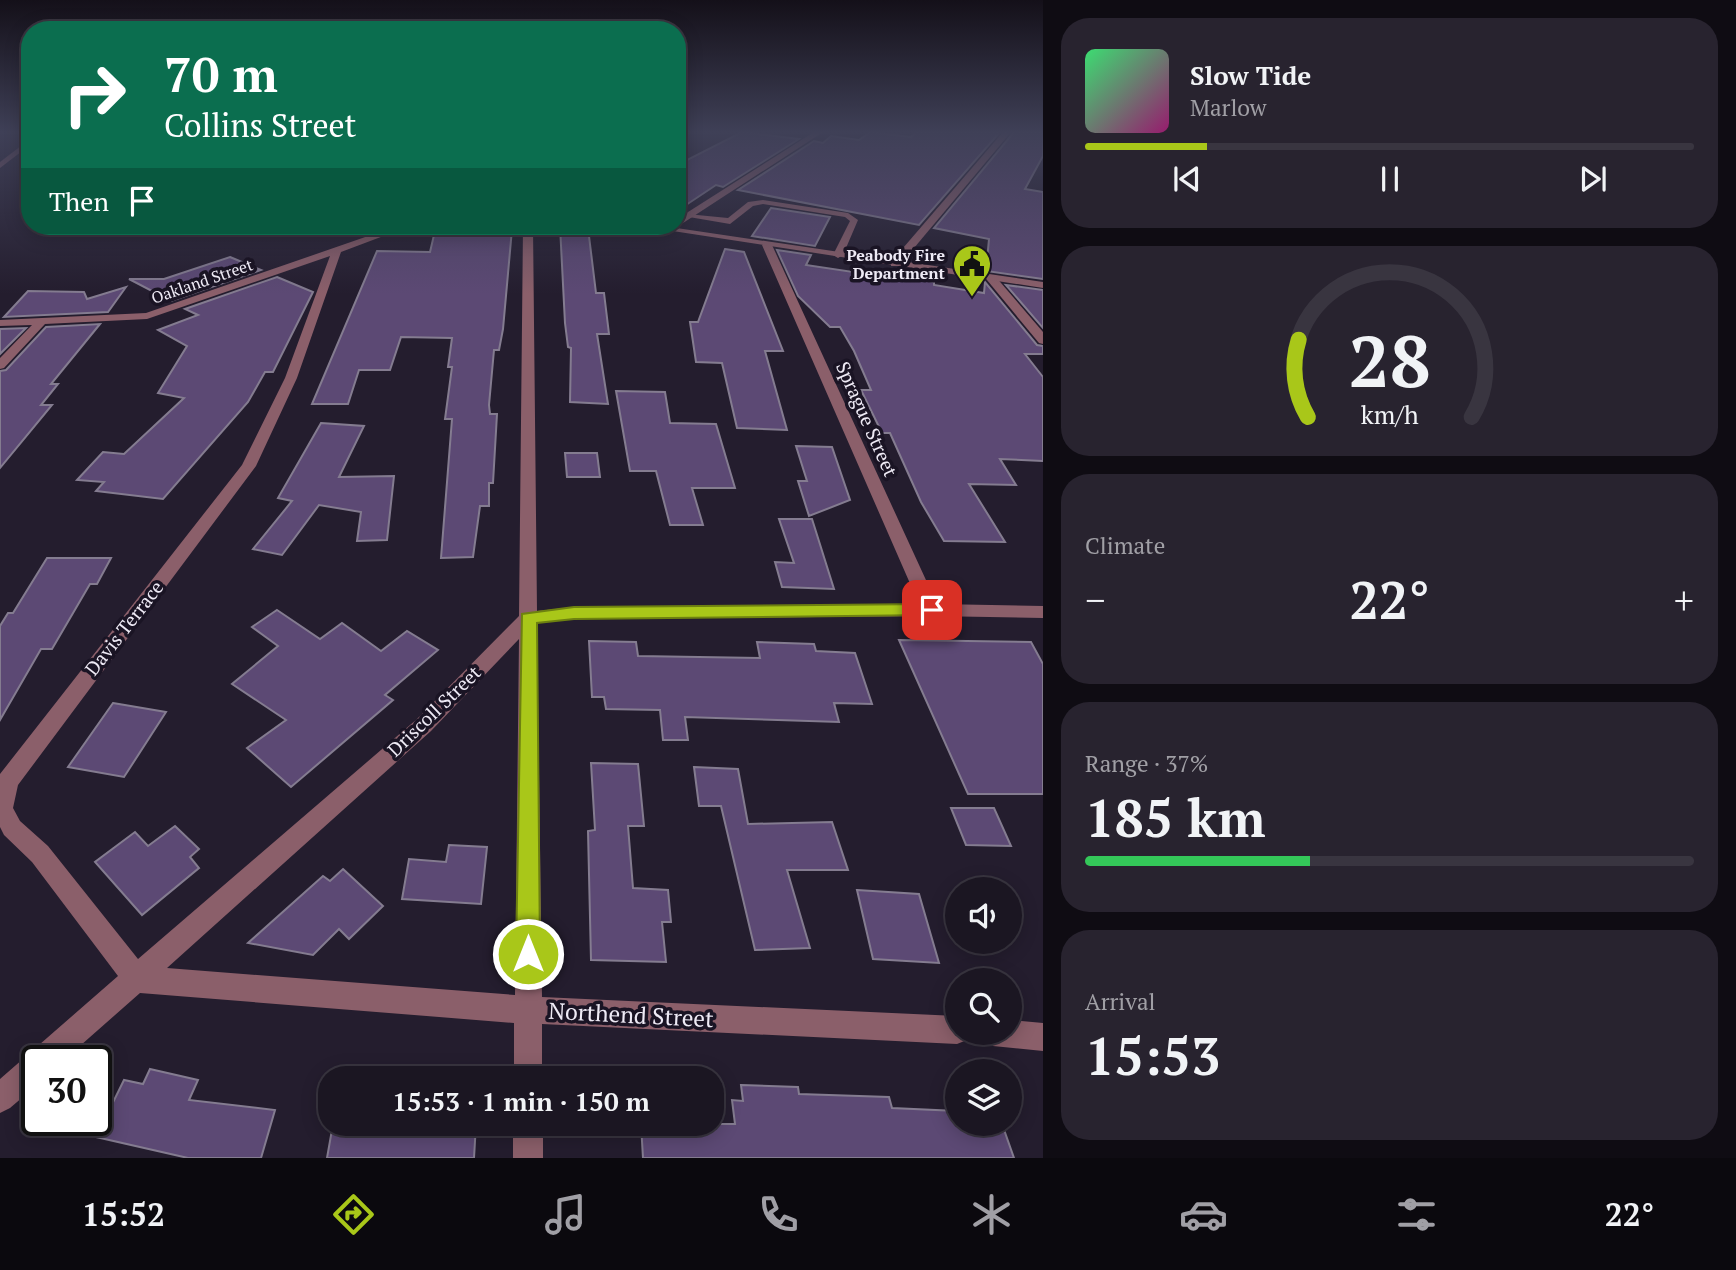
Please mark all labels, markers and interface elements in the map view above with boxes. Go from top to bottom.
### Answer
text: 70 m [164,41,278,106]
icon: right [49,49,140,140]
text: Slow Tide [1190,58,1311,92]
text: Marlow [1190,92,1267,123]
text: Collins Street [164,104,356,146]
icon: previous [1168,160,1206,198]
icon: pause [1371,160,1409,198]
icon: next [1574,160,1612,198]
icon: arrive [123,182,161,220]
text: Then [49,184,109,218]
public building icon: Peabody Fire Department [951,243,993,298]
place label: Peabody Fire Department [846,244,946,284]
street label: Oakland Street [148,253,256,309]
text: 28 [1348,311,1431,408]
street label: Sprague Street [831,357,904,480]
text: km/h [1361,398,1419,431]
text: Climate [1085,530,1165,561]
text: 22° [1349,565,1430,634]
street label: Davis Terrace [79,575,168,680]
text: − [1085,575,1105,625]
text: + [1674,575,1694,625]
pin [902,580,962,640]
icon: arrive [913,591,951,629]
street label: Driscoll Street [382,660,486,761]
text: Range · 37% [1085,748,1208,779]
text: 185 km [1085,783,1266,852]
map controls [945,877,1022,1136]
button: sound [945,877,1022,954]
position arrow [491,917,565,991]
button: search [945,968,1022,1045]
text: Arrival [1085,986,1156,1017]
street label: Northend Street [548,995,715,1034]
text: 15:53 [1085,1021,1220,1090]
speed limit sign: 30 [21,1045,112,1136]
button: layers [945,1059,1022,1136]
text: 15:53 · 1 min · 150 m [392,1084,650,1118]
icon: directions [329,1190,378,1239]
icon: music [541,1190,590,1239]
icon: phone [754,1190,803,1239]
icon: climate [967,1190,1016,1239]
icon: car [1179,1190,1228,1239]
icon: filters [1392,1190,1441,1239]
text: 15:52 [82,1193,165,1235]
text: 22° [1605,1193,1654,1235]

